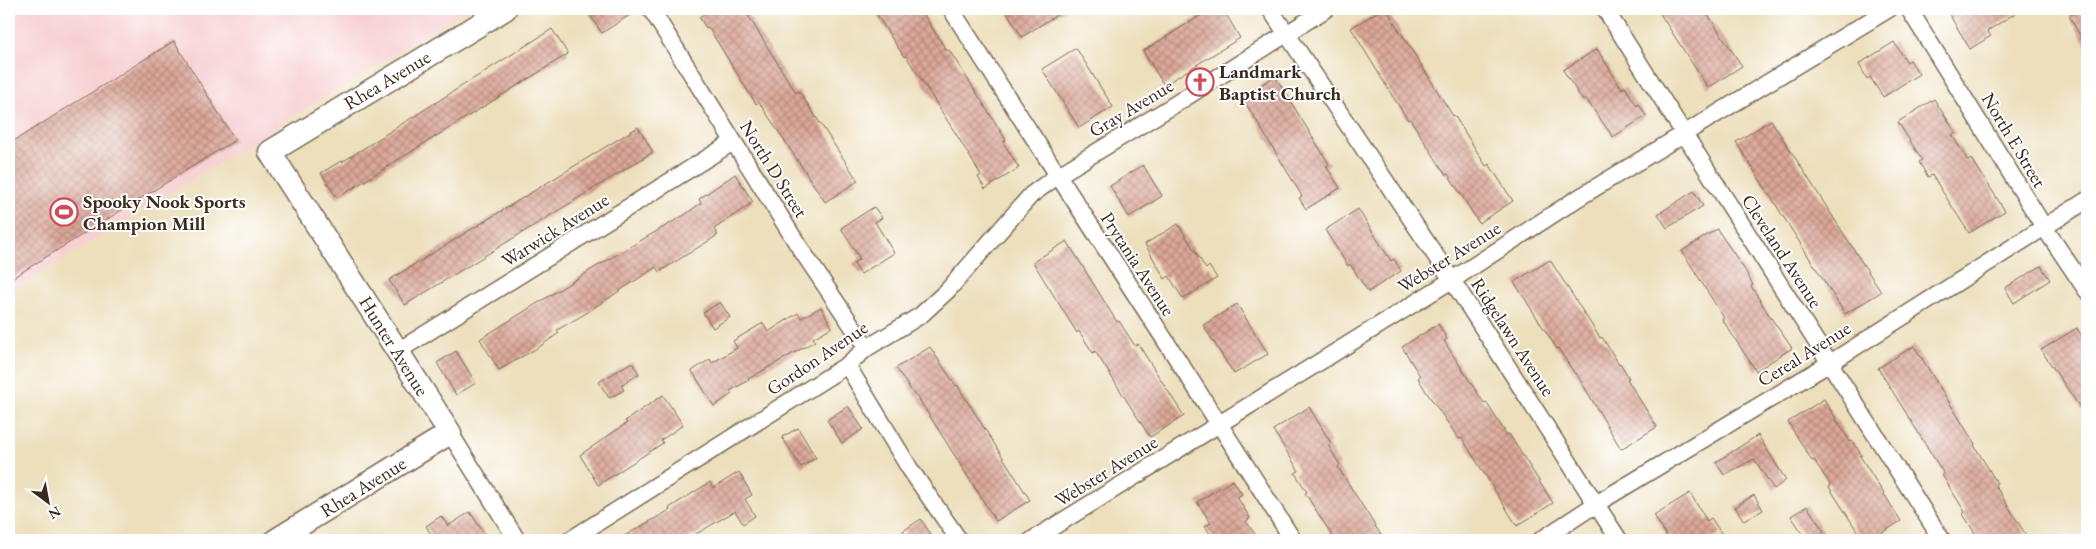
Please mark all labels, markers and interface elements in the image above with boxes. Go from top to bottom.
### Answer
street label: Rhea Avenue [339,44,435,116]
place label: Landmark Baptist Church [1219,59,1342,106]
church icon: Landmark Baptist Church [1185,67,1215,97]
street label: Gray Avenue [1084,73,1178,143]
street label: North E Street [1976,88,2052,192]
street label: North D Street [734,116,814,222]
street label: Warwick Avenue [497,187,613,273]
place label: Spooky Nook Sports Champion Mill [83,189,246,236]
street label: Cleveland Avenue [1736,189,1828,313]
sports icon: Spooky Nook Sports Champion Mill [49,197,79,227]
street label: Prytania Avenue [1095,207,1181,321]
street label: Webster Avenue [1393,215,1505,299]
street label: Ridgelawn Avenue [1465,273,1561,401]
street label: Hunter Avenue [353,291,435,401]
street label: Gordon Avenue [762,315,872,401]
street label: Cereal Avenue [1753,316,1855,392]
street label: Webster Avenue [1050,429,1162,513]
street label: Rhea Avenue [315,451,411,523]
north arrow [22,476,72,526]
text: N [45,502,64,524]

